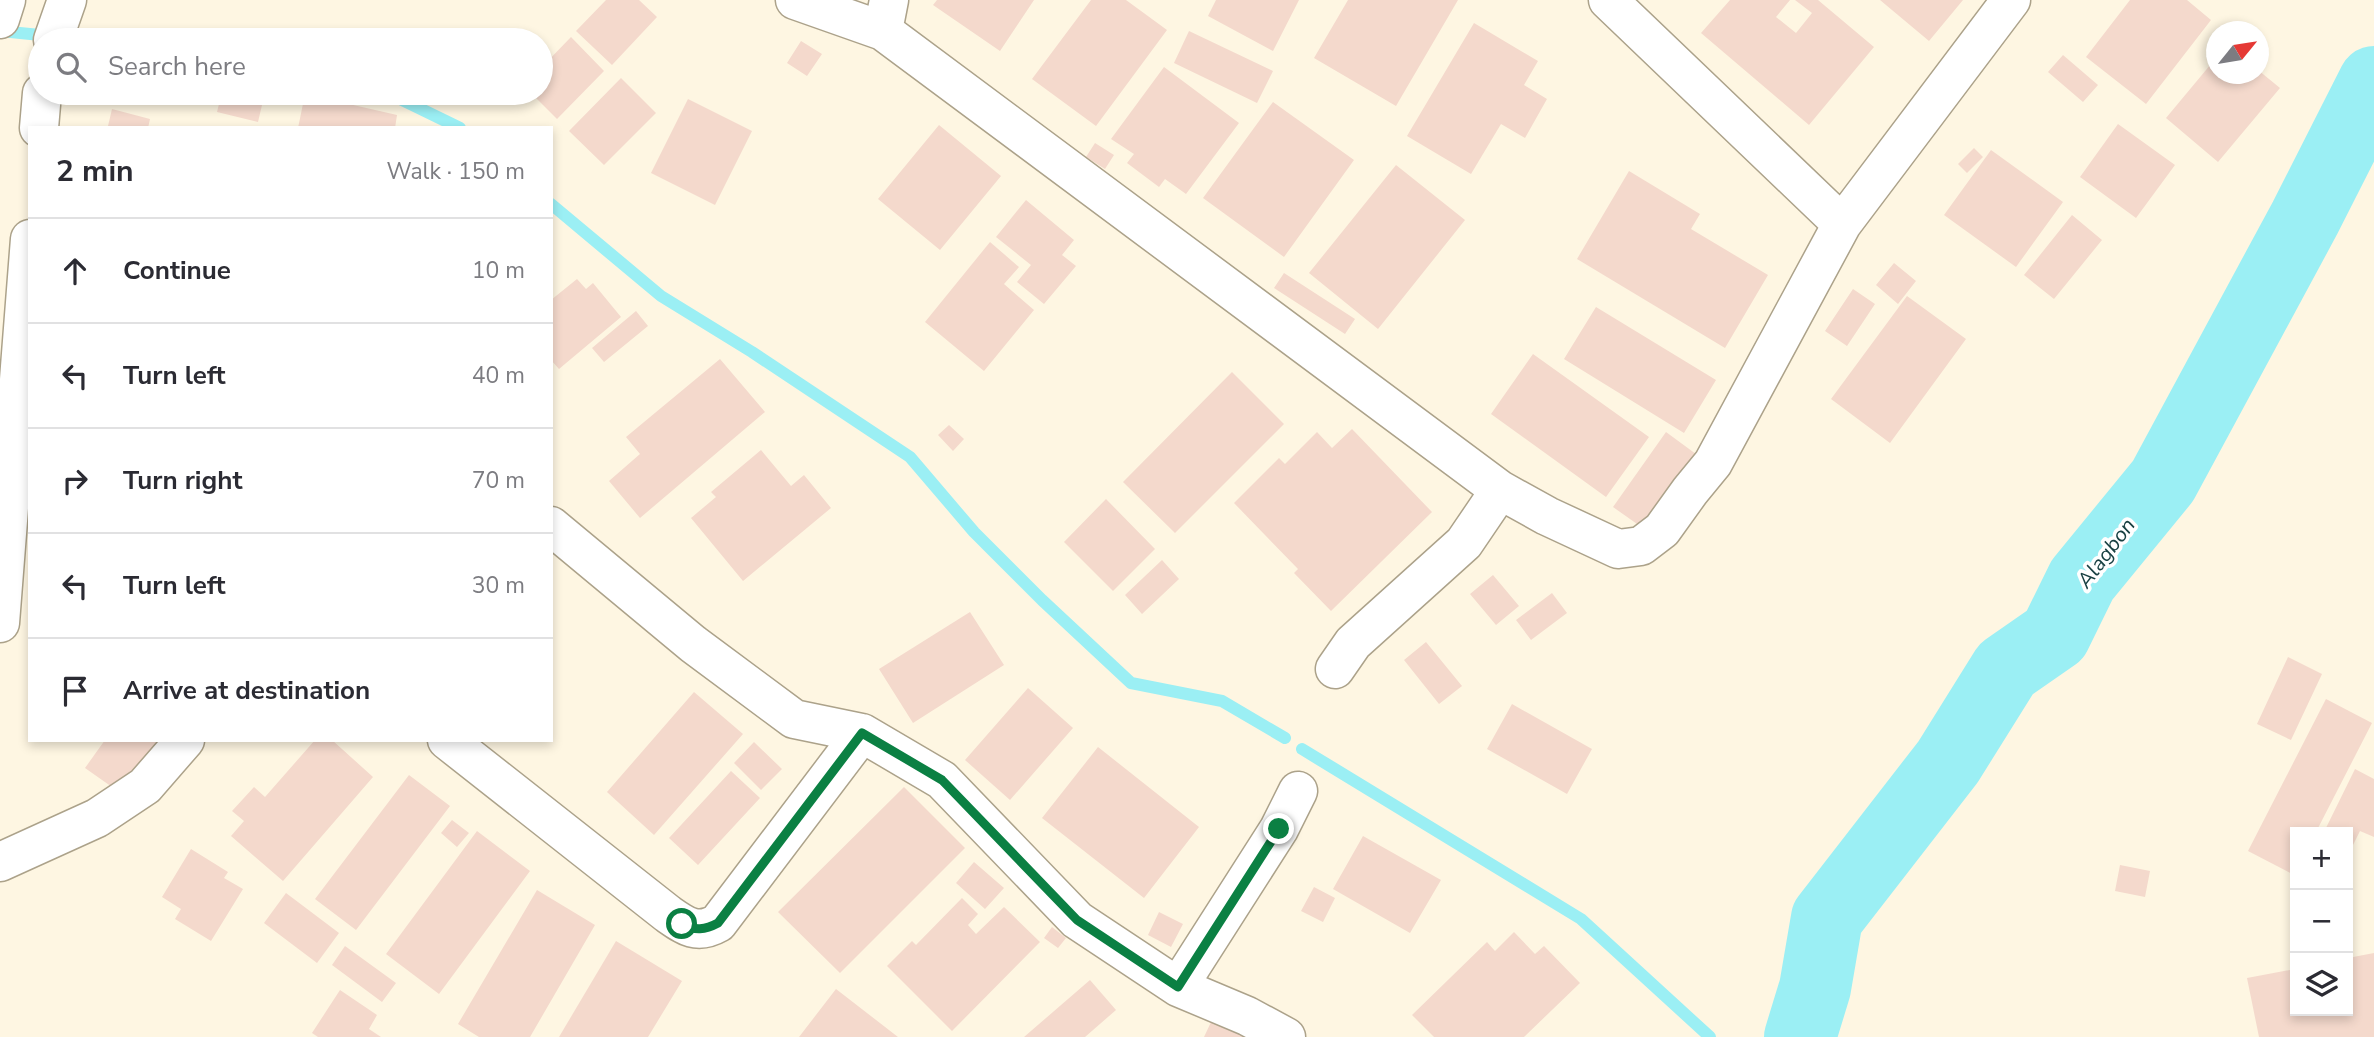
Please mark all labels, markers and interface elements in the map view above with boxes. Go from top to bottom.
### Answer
north arrow [2206,21,2269,84]
search box [28,28,553,105]
icon: search [52,48,90,86]
text: Search here [108,49,246,84]
text: 2 min [56,151,134,192]
text: Walk · 150 m [386,156,525,187]
icon: ahead [56,252,94,290]
text: Continue [123,253,231,288]
text: 10 m [472,255,525,286]
icon: left [56,357,94,395]
text: Turn left [123,358,226,393]
text: 40 m [472,360,525,391]
icon: right [56,462,94,500]
text: Turn right [123,463,242,498]
text: 70 m [472,465,525,496]
water label: Alagbon [2070,512,2141,594]
icon: left [56,567,94,605]
text: Turn left [123,568,226,603]
text: 30 m [472,570,525,601]
icon: arrive [56,672,94,710]
text: Arrive at destination [123,673,370,708]
route end [1263,813,1294,844]
map controls [2290,827,2353,1016]
button: + [2290,827,2353,890]
button: − [2290,890,2353,953]
route start [666,908,697,939]
button: layers [2290,953,2353,1016]

